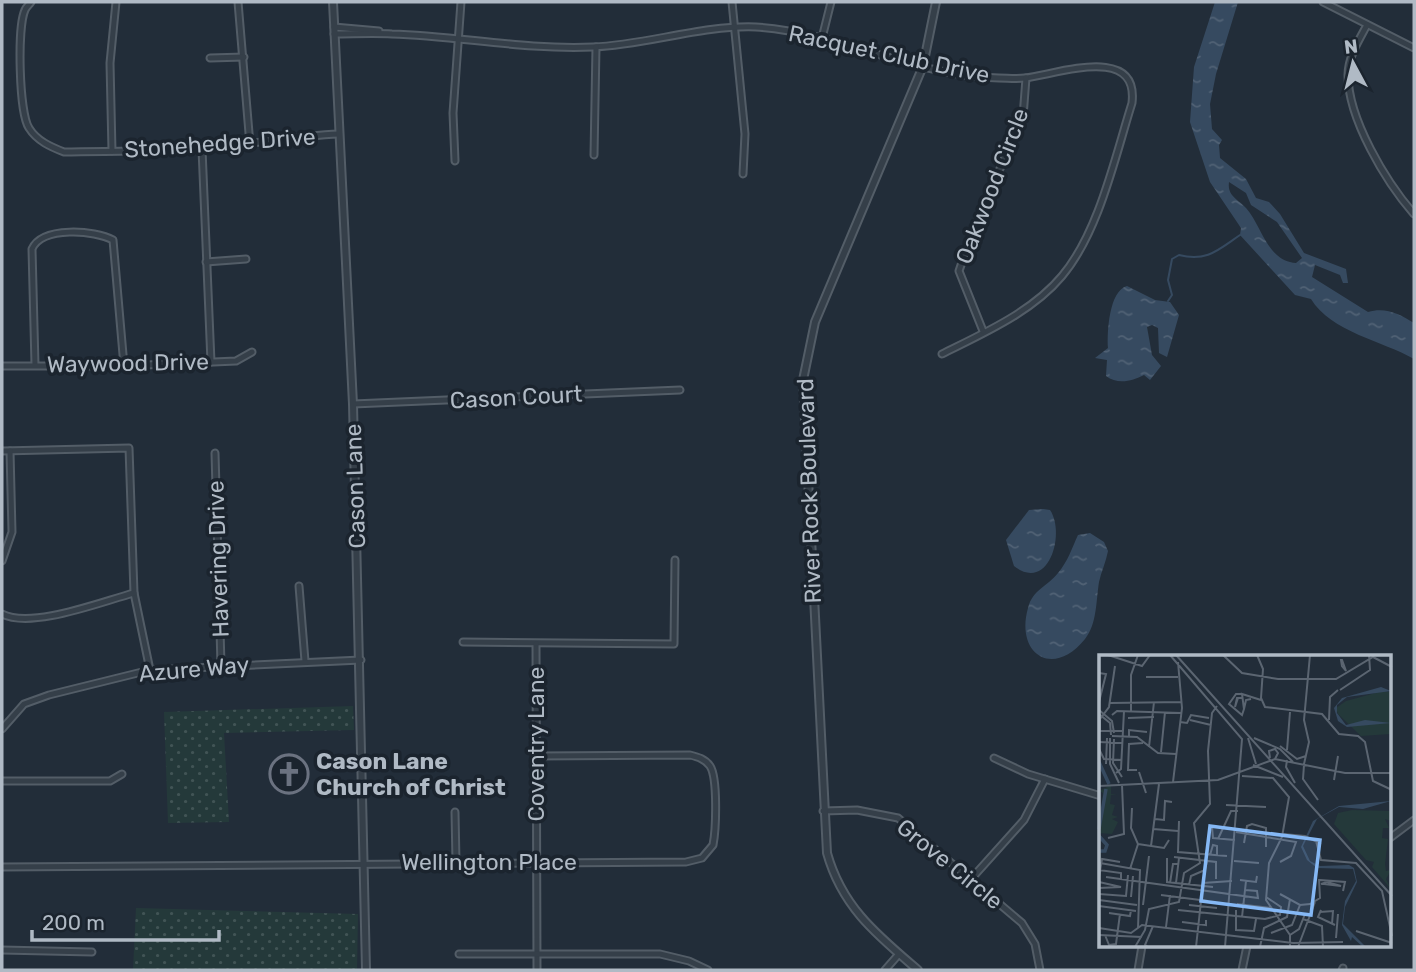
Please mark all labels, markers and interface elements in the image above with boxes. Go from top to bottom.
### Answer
street label: Racquet Club Drive [786,19,992,89]
north arrow [1318,28,1388,98]
text: N [1343,34,1359,59]
street label: Oakwood Circle [949,104,1035,268]
street label: Stonehedge Drive [124,122,316,164]
street label: Waywood Drive [47,348,209,378]
street label: River Rock Boulevard [791,378,827,604]
street label: Cason Court [449,380,583,414]
street label: Cason Lane [339,423,371,549]
street label: Havering Drive [201,480,235,638]
street label: Azure Way [138,650,251,688]
inset map [1099,655,1392,948]
street label: Coventry Lane [522,667,550,821]
place label: Cason Lane Church of Christ [316,747,506,801]
church icon: Cason Lane Church of Christ [268,753,310,795]
street label: Grove Circle [891,813,1009,915]
street label: Wellington Place [401,848,577,876]
scale bar [32,898,219,942]
text: 200 m [42,910,105,935]

